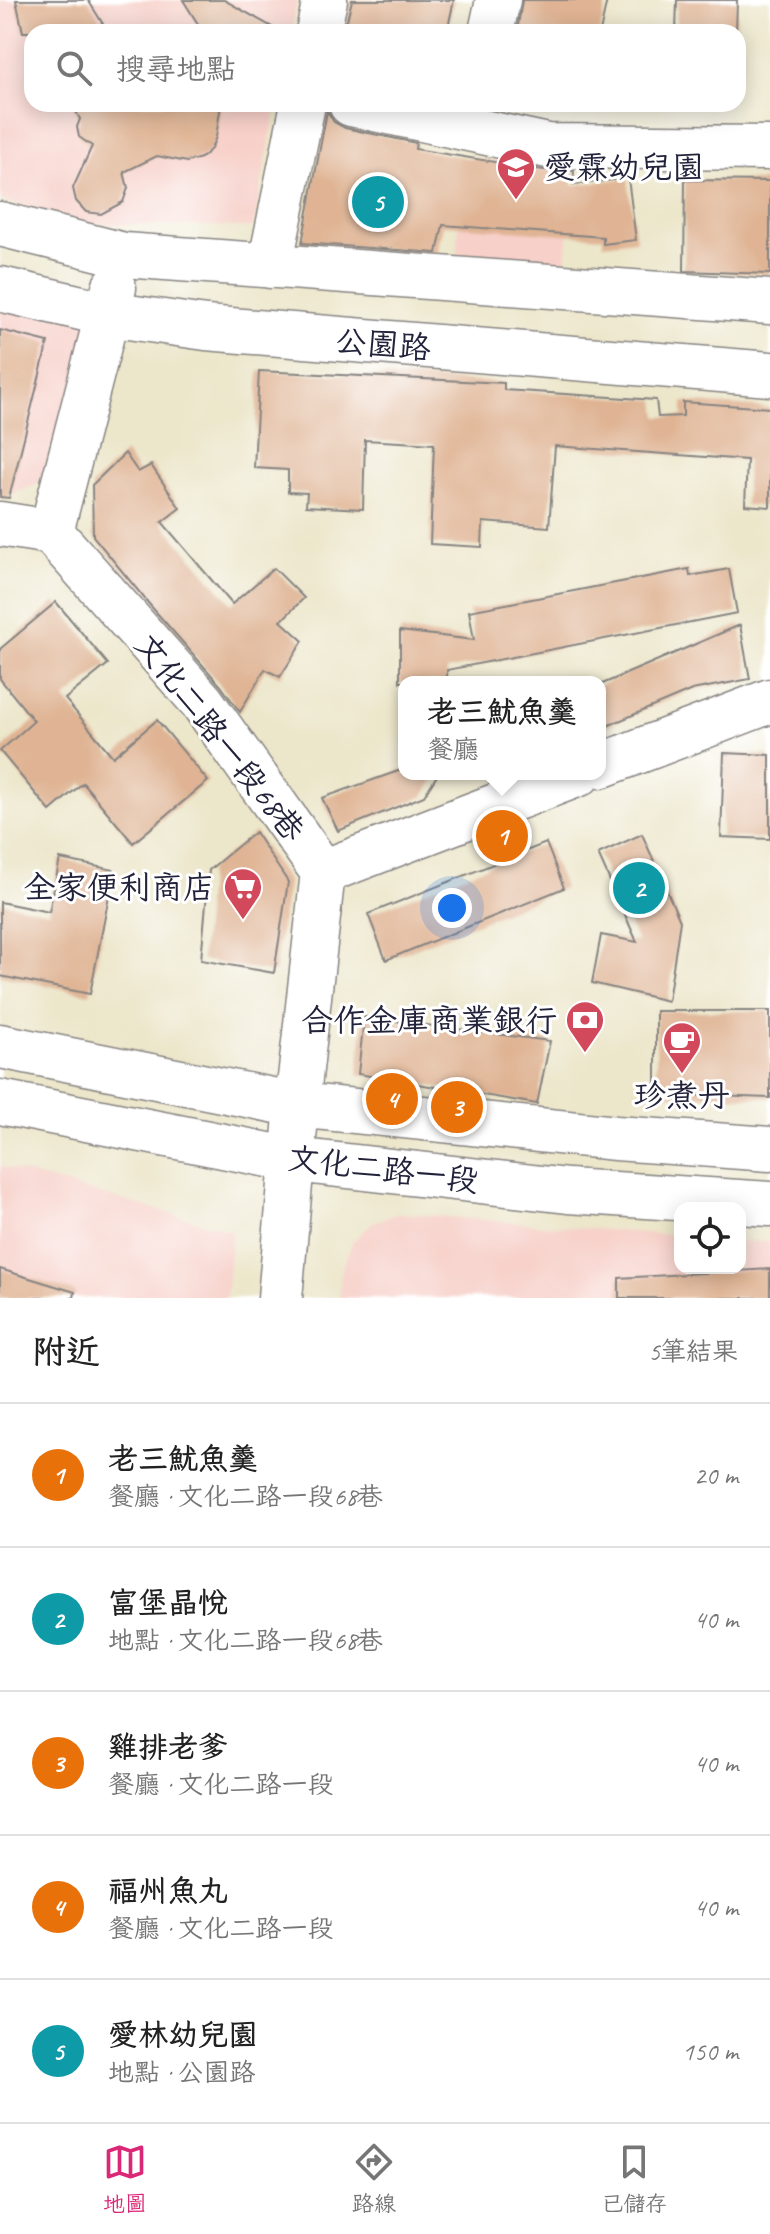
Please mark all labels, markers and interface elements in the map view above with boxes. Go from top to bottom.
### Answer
search box [24,24,746,112]
icon: search [52,46,96,90]
text: 搜尋地點 [116,50,236,88]
school or university icon: 愛霖幼兒園 [495,146,537,201]
place label: 愛霖幼兒園 [544,147,704,188]
pin: 5 [352,172,404,232]
street label: 公園路 [333,320,433,369]
street label: 文化二路一段68巷 [126,625,314,850]
popup [398,676,606,780]
text: 老三魷魚羹 [427,693,577,731]
text: 餐廳 [427,733,479,766]
pin: 1 [476,806,528,866]
pin: 2 [613,858,665,918]
supermarket icon: 全家便利商店 [222,866,264,921]
place label: 全家便利商店 [23,867,215,908]
your location [432,888,472,928]
bank icon: 合作金庫商業銀行 [564,999,606,1054]
place label: 合作金庫商業銀行 [301,1000,557,1041]
cafe icon: 珍煮丹 [661,1020,703,1075]
pin: 4 [366,1069,418,1129]
place label: 珍煮丹 [634,1075,730,1116]
pin: 3 [431,1077,483,1137]
street label: 文化二路一段 [285,1137,481,1202]
map controls [674,1202,746,1274]
button: locate [674,1202,746,1274]
text: 附近 [32,1330,100,1373]
text: 5筆結果 [648,1335,738,1368]
text: 老三魷魚羹 [108,1440,258,1478]
text: 1 [52,1459,64,1492]
text: 20 m [694,1459,738,1492]
text: 餐廳 · 文化二路一段68巷 [108,1480,383,1513]
text: 富堡晶悅 [108,1584,228,1622]
text: 2 [52,1603,64,1636]
text: 40 m [694,1603,738,1636]
text: 地點 · 文化二路一段68巷 [108,1624,383,1657]
text: 雞排老爹 [108,1728,228,1766]
text: 3 [52,1747,64,1780]
text: 40 m [694,1747,738,1780]
text: 餐廳 · 文化二路一段 [108,1768,333,1801]
text: 福州魚丸 [108,1872,228,1910]
text: 4 [52,1891,64,1924]
text: 40 m [694,1891,738,1924]
text: 餐廳 · 文化二路一段 [108,1912,333,1945]
text: 愛林幼兒園 [108,2016,258,2054]
text: 5 [52,2035,64,2068]
text: 150 m [682,2035,738,2068]
text: 地點 · 公園路 [108,2056,255,2089]
tab: 地圖 [103,2140,147,2218]
tab: 路線 [352,2140,396,2218]
tab: 已儲存 [601,2140,667,2218]

